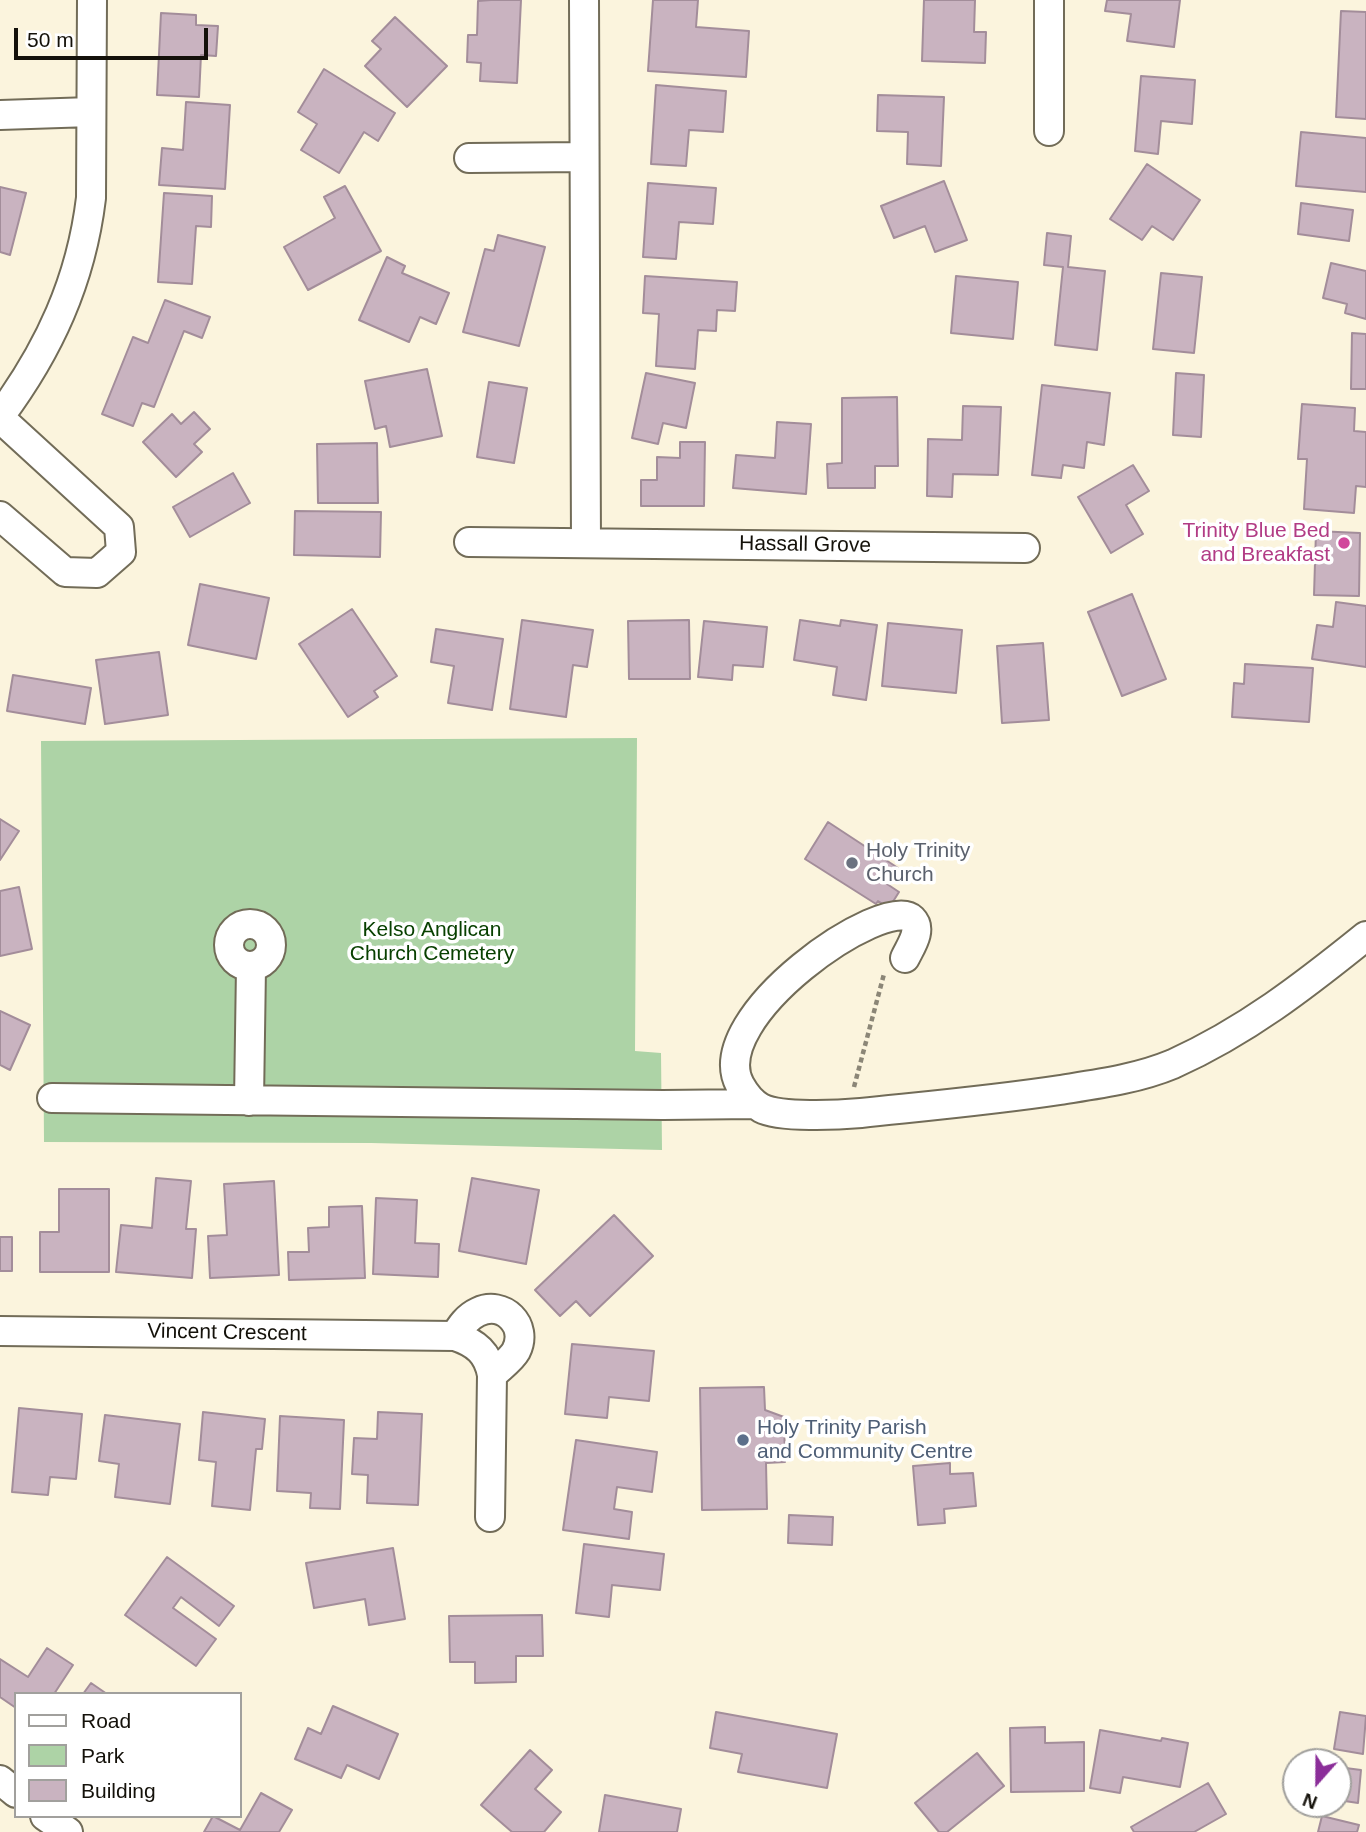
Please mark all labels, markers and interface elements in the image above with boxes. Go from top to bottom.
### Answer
scale bar [18,14,212,58]
text: 50 m [27,28,74,51]
place label: Trinity Blue Bed and Breakfast [1183,518,1330,568]
street label: Hassall Grove [739,531,871,559]
marker: Trinity Blue Bed and Breakfast [1336,535,1352,551]
place label: Holy Trinity Church [866,838,970,888]
marker: Holy Trinity Church [844,855,860,871]
park label: Kelso Anglican Church Cemetery [350,917,514,967]
street label: Vincent Crescent [147,1319,307,1347]
place label: Holy Trinity Parish and Community Centre [757,1415,973,1465]
marker: Holy Trinity Parish and Community Centre [735,1432,751,1448]
legend [14,1692,242,1818]
text: Road [81,1709,131,1732]
text: Park [81,1744,124,1767]
north arrow [1282,1748,1352,1818]
text: Building [81,1779,156,1802]
text: N [1300,1789,1320,1813]

